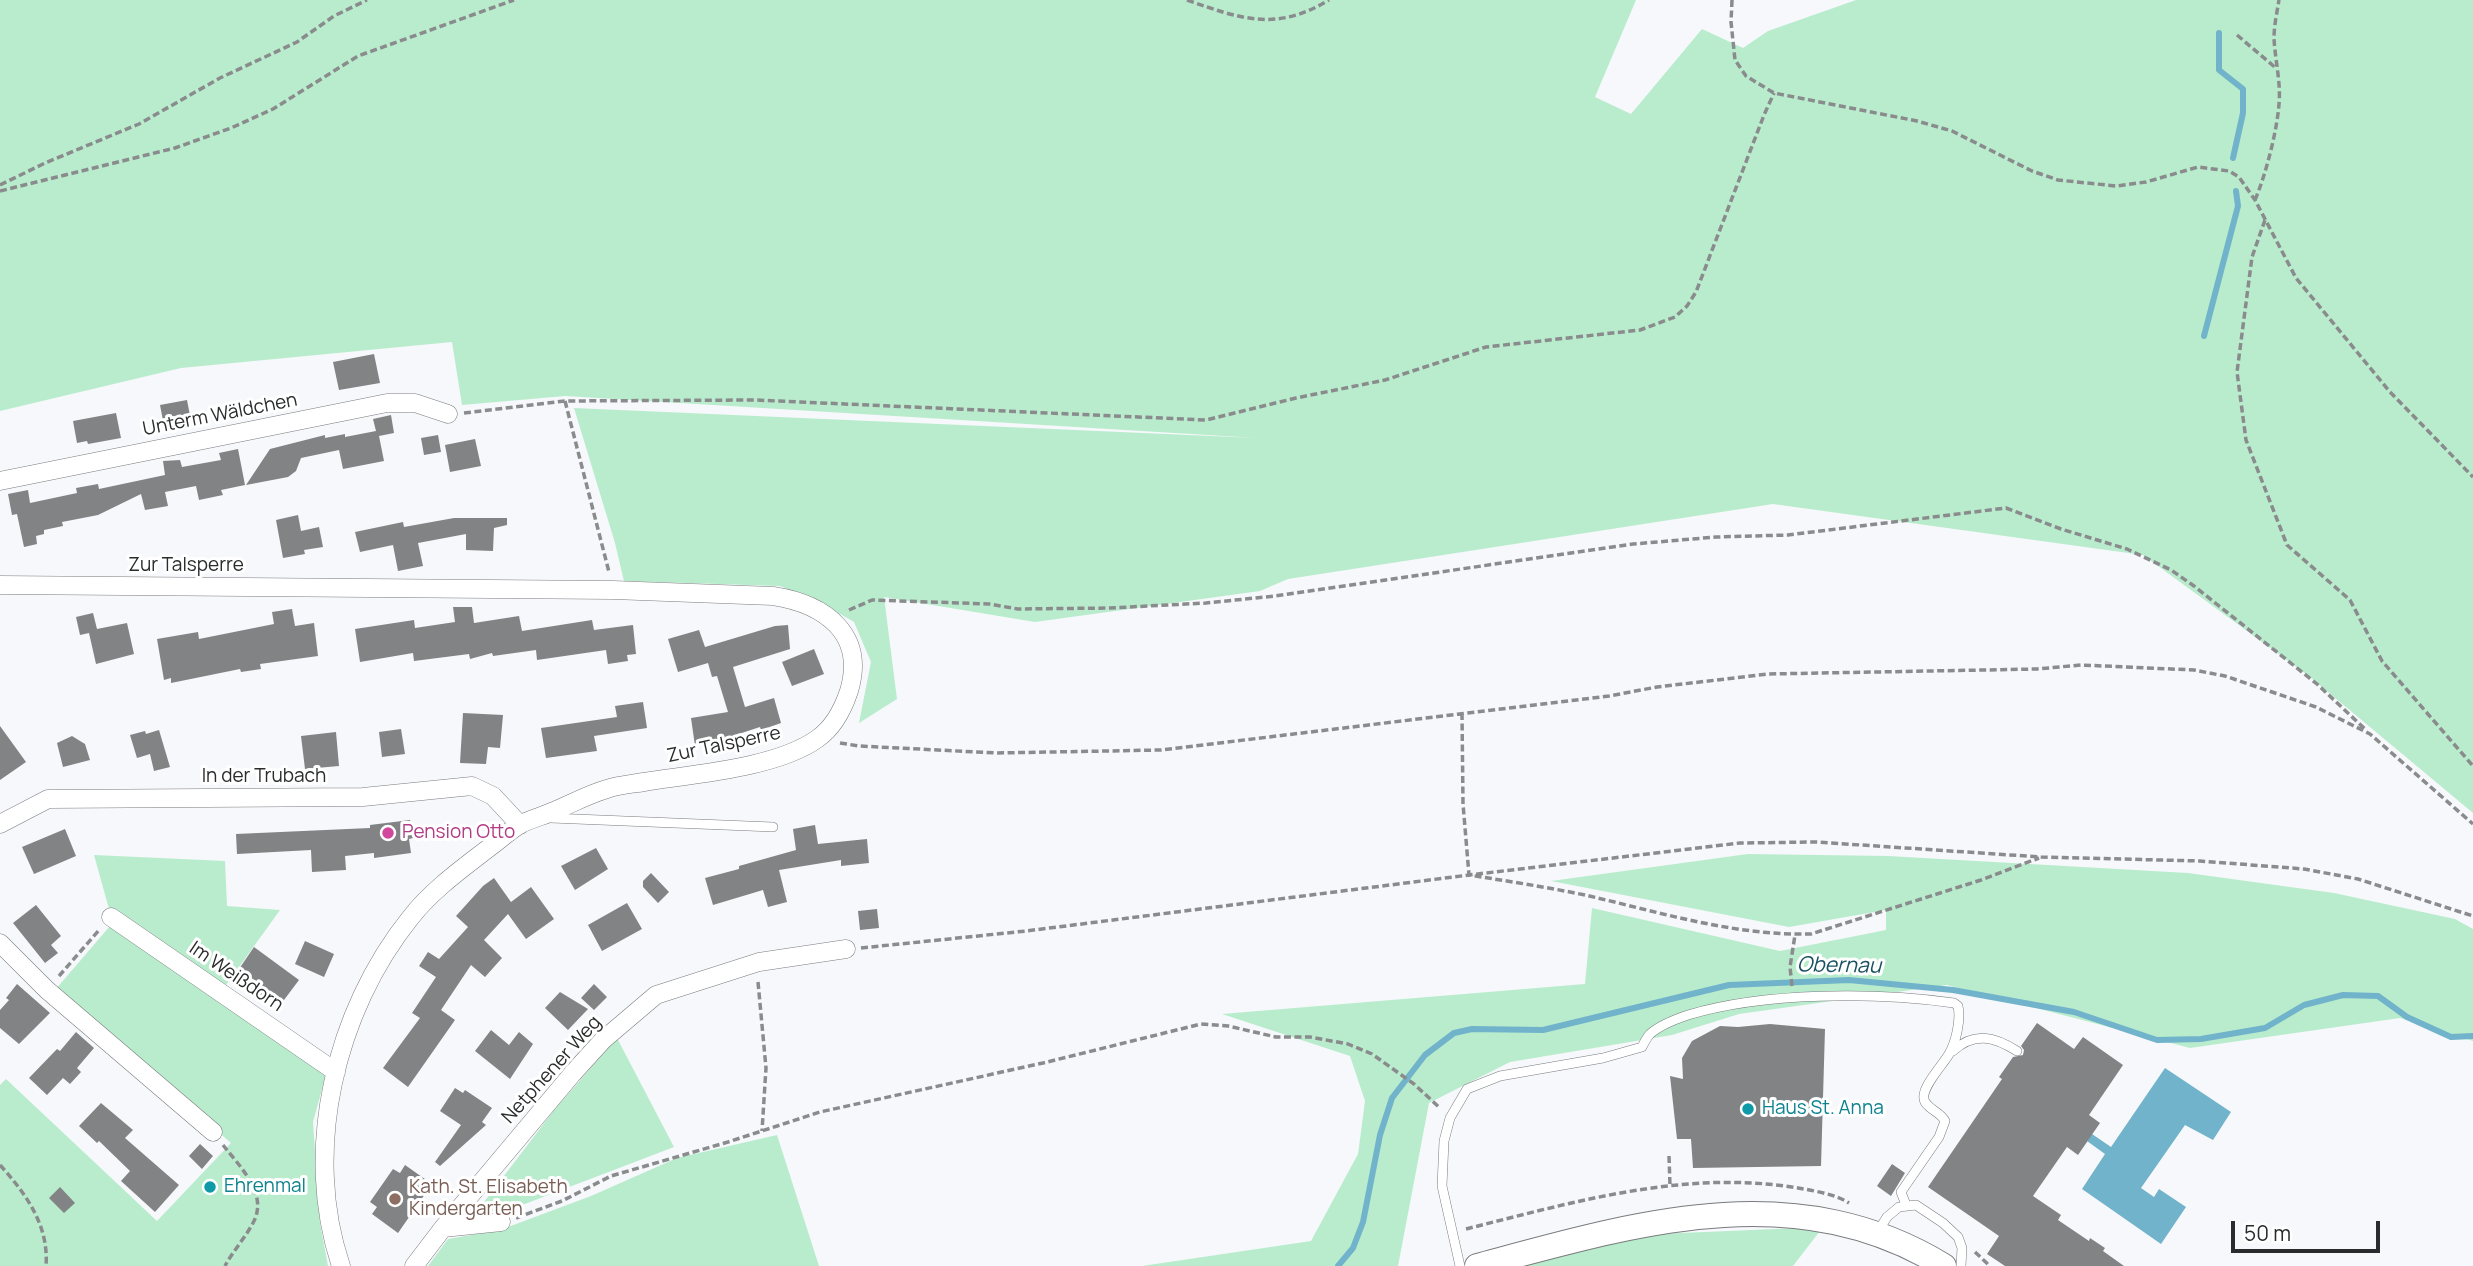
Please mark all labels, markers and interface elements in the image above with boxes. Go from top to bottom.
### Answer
street label: Unterm Wäldchen [141,389,299,441]
street label: Zur Talsperre [128,555,244,577]
street label: Zur Talsperre [665,722,783,768]
street label: In der Trubach [202,766,326,788]
place label: Pension Otto [402,822,515,844]
marker: Pension Otto [380,825,396,841]
street label: Im Weißdorn [185,937,287,1017]
water label: Obernau [1797,953,1881,979]
street label: Netphener Weg [498,1011,606,1129]
place label: Haus St. Anna [1762,1098,1884,1120]
marker: Haus St. Anna [1740,1101,1756,1117]
place label: Ehrenmal [224,1176,306,1198]
place label: Kath. St. Elisabeth Kindergarten [409,1177,568,1221]
marker: Ehrenmal [202,1179,218,1195]
marker: Kath. St. Elisabeth Kindergarten [387,1191,403,1207]
scale bar [2235,1206,2384,1250]
text: 50 m [2244,1219,2291,1247]

